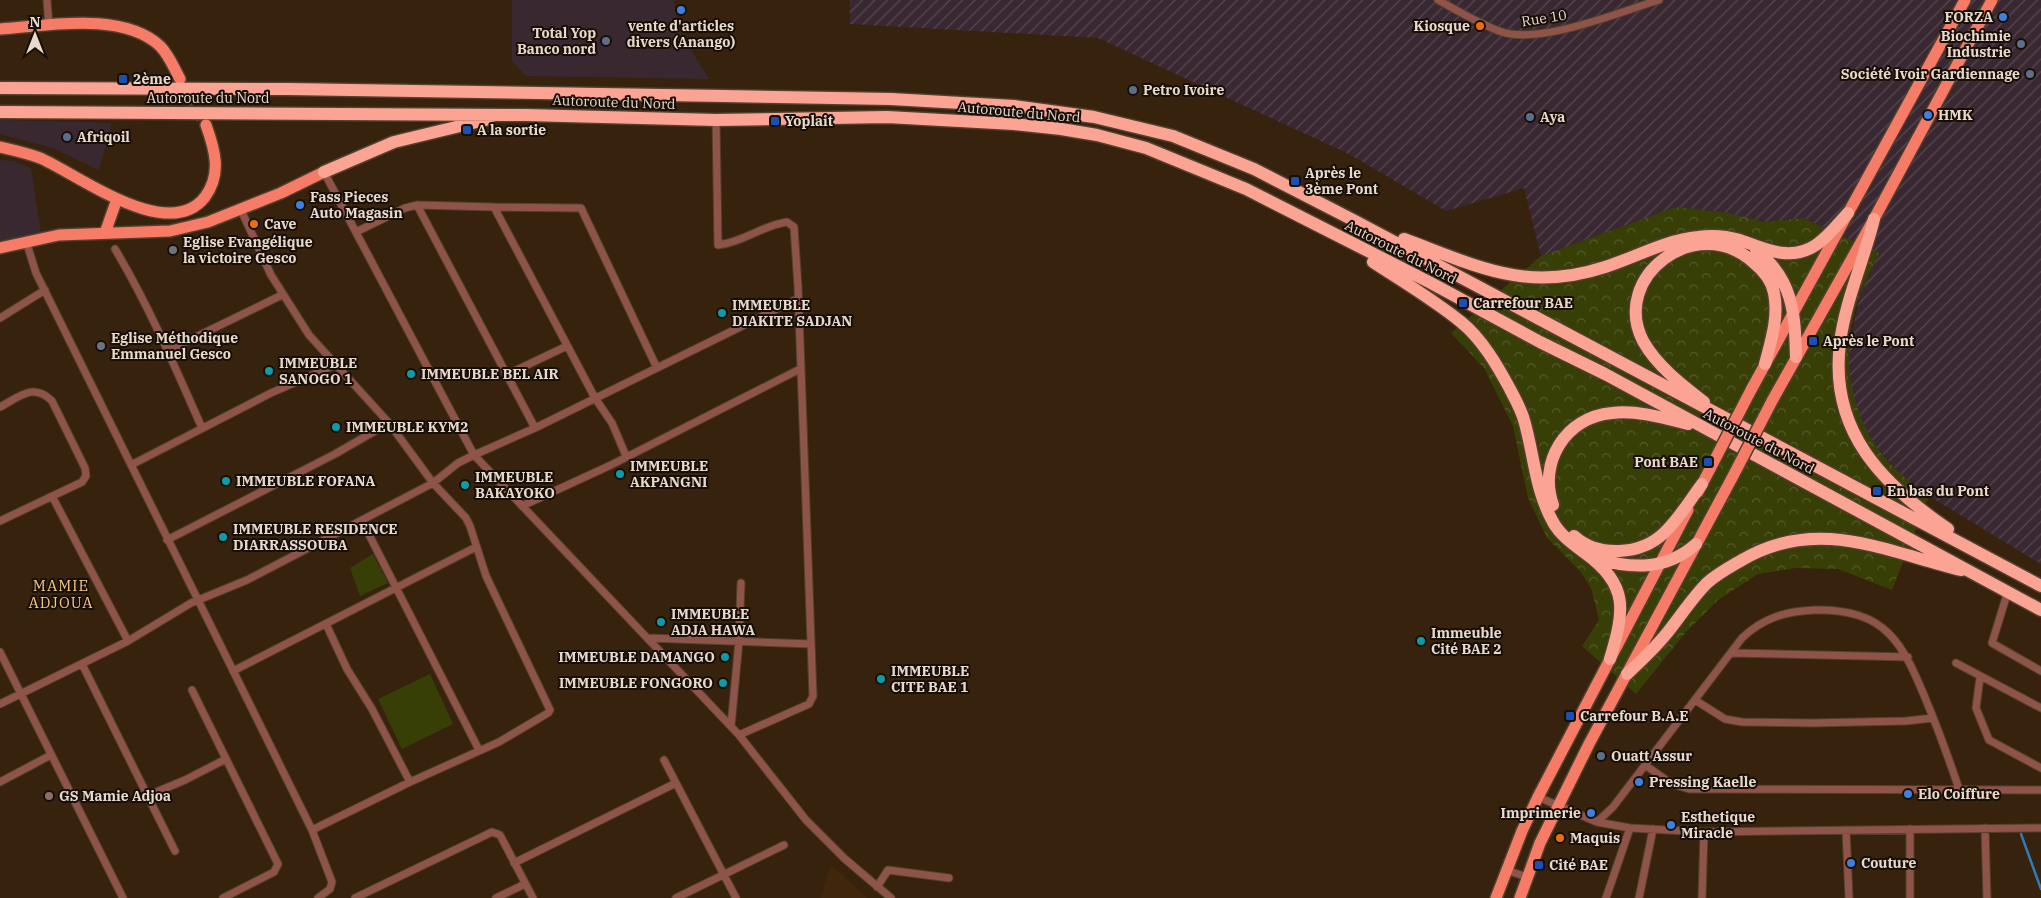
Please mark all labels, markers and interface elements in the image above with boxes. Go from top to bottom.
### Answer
marker: vente d'articles divers (Anango) [675,4,687,16]
street label: Rue 10 [1520,6,1568,30]
place label: FORZA [1944,8,1993,26]
north arrow [10,10,60,60]
marker: FORZA [1997,11,2009,23]
text: N [29,13,41,31]
place label: vente d'articles divers (Anango) [627,17,735,51]
place label: Kiosque [1414,17,1470,35]
marker: Kiosque [1474,20,1486,32]
place label: Total Yop Banco nord [517,24,596,58]
place label: Biochimie Industrie [1941,27,2011,61]
marker: Total Yop Banco nord [600,35,612,47]
marker: Biochimie Industrie [2015,38,2027,50]
place label: Société Ivoir Gardiennage [1841,65,2020,83]
marker: Société Ivoir Gardiennage [2024,68,2036,80]
place label: 2ème [133,70,171,88]
marker: 2ème [117,73,129,85]
place label: Petro Ivoire [1143,81,1224,99]
marker: Petro Ivoire [1127,84,1139,96]
street label: Autoroute du Nord [146,89,270,107]
street label: Autoroute du Nord [552,91,676,113]
street label: Autoroute du Nord [957,98,1082,126]
place label: HMK [1938,106,1973,124]
place label: Aya [1540,108,1565,126]
marker: HMK [1922,109,1934,121]
marker: Aya [1524,111,1536,123]
place label: Yoplait [785,112,833,130]
marker: Yoplait [769,115,781,127]
place label: A la sortie [477,121,546,139]
marker: A la sortie [461,124,473,136]
place label: Afriqoil [77,128,130,146]
marker: Afriqoil [61,131,73,143]
place label: Après le 3ème Pont [1305,164,1378,198]
marker: Après le 3ème Pont [1289,175,1301,187]
place label: Fass Pieces Auto Magasin [310,188,403,222]
marker: Fass Pieces Auto Magasin [294,199,306,211]
place label: Cave [264,215,297,233]
street label: Autoroute du Nord [1342,216,1460,288]
marker: Cave [248,218,260,230]
place label: Eglise Evangélique la victoire Gesco [183,233,313,267]
marker: Eglise Evangélique la victoire Gesco [167,244,179,256]
place label: Carrefour BAE [1473,294,1573,312]
place label: IMMEUBLE DIAKITE SADJAN [732,296,852,330]
marker: Carrefour BAE [1457,297,1469,309]
marker: IMMEUBLE DIAKITE SADJAN [716,307,728,319]
place label: Eglise Méthodique Emmanuel Gesco [111,329,238,363]
place label: Après le Pont [1823,332,1914,350]
marker: Après le Pont [1807,335,1819,347]
marker: Eglise Méthodique Emmanuel Gesco [95,340,107,352]
place label: IMMEUBLE SANOGO 1 [279,354,357,388]
marker: IMMEUBLE SANOGO 1 [263,365,275,377]
place label: IMMEUBLE BEL AIR [421,365,560,383]
marker: IMMEUBLE BEL AIR [405,368,417,380]
street label: Autoroute du Nord [1700,404,1818,478]
place label: IMMEUBLE KYM2 [346,418,469,436]
marker: IMMEUBLE KYM2 [330,421,342,433]
place label: Pont BAE [1634,453,1698,471]
marker: Pont BAE [1702,456,1714,468]
place label: IMMEUBLE AKPANGNI [630,457,708,491]
place label: IMMEUBLE BAKAYOKO [475,468,555,502]
marker: IMMEUBLE AKPANGNI [614,468,626,480]
place label: IMMEUBLE FOFANA [236,472,375,490]
marker: IMMEUBLE FOFANA [220,475,232,487]
marker: IMMEUBLE BAKAYOKO [459,479,471,491]
place label: En bas du Pont [1887,482,1989,500]
marker: En bas du Pont [1871,485,1883,497]
place label: IMMEUBLE RESIDENCE DIARRASSOUBA [233,520,398,554]
marker: IMMEUBLE RESIDENCE DIARRASSOUBA [217,531,229,543]
district label: MAMIE ADJOUA [28,576,94,612]
place label: IMMEUBLE ADJA HAWA [671,605,755,639]
marker: IMMEUBLE ADJA HAWA [655,616,667,628]
place label: Immeuble Cité BAE 2 [1431,624,1502,658]
marker: Immeuble Cité BAE 2 [1415,635,1427,647]
place label: IMMEUBLE DAMANGO [559,648,715,666]
marker: IMMEUBLE DAMANGO [719,651,731,663]
place label: IMMEUBLE CITE BAE 1 [891,662,969,696]
marker: IMMEUBLE CITE BAE 1 [875,673,887,685]
place label: IMMEUBLE FONGORO [559,674,713,692]
marker: IMMEUBLE FONGORO [717,677,729,689]
place label: Carrefour B.A.E [1580,707,1689,725]
marker: Carrefour B.A.E [1564,710,1576,722]
place label: Ouatt Assur [1611,747,1692,765]
marker: Ouatt Assur [1595,750,1607,762]
place label: Pressing Kaelle [1649,773,1756,791]
marker: Pressing Kaelle [1633,776,1645,788]
place label: Elo Coiffure [1918,785,2000,803]
place label: GS Mamie Adjoa [59,787,171,805]
marker: Elo Coiffure [1902,788,1914,800]
marker: GS Mamie Adjoa [43,790,55,802]
place label: Imprimerie [1501,804,1581,822]
marker: Imprimerie [1585,807,1597,819]
place label: Esthetique Miracle [1681,808,1755,842]
marker: Esthetique Miracle [1665,819,1677,831]
place label: Maquis [1570,829,1620,847]
marker: Maquis [1554,832,1566,844]
place label: Couture [1861,854,1917,872]
place label: Cité BAE [1549,856,1608,874]
marker: Couture [1845,857,1857,869]
marker: Cité BAE [1533,859,1545,871]

